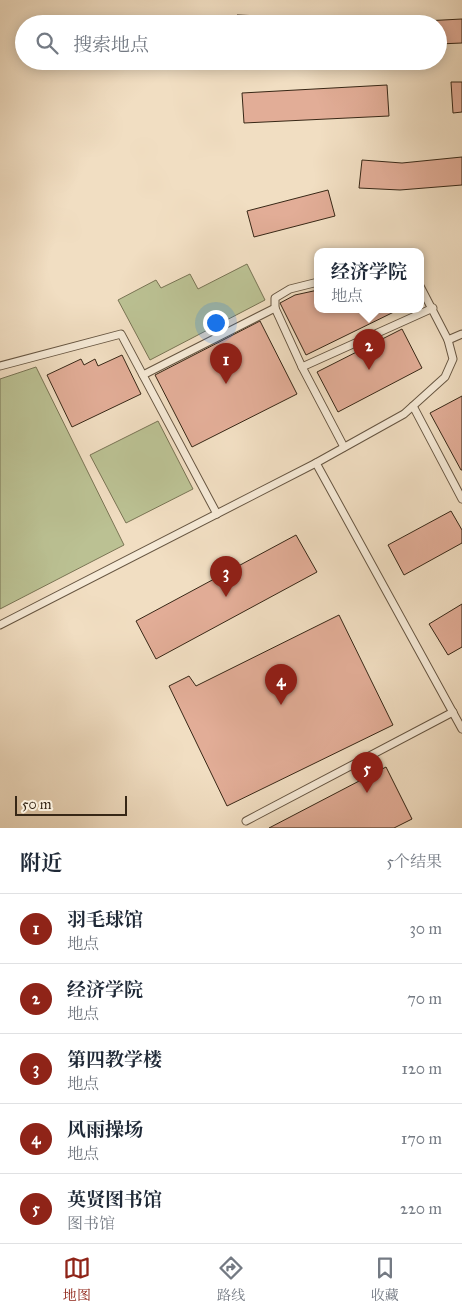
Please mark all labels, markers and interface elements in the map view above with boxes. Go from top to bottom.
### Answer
search box [15,15,447,70]
icon: search [33,29,61,57]
text: 搜索地点 [73,33,149,56]
popup [314,248,424,313]
text: 经济学院 [331,260,407,283]
text: 地点 [331,286,363,305]
your location [203,310,229,336]
pin: 2 [353,329,385,370]
pin: 1 [210,343,242,384]
pin: 3 [210,556,242,597]
pin: 4 [265,664,297,705]
pin: 5 [351,752,383,793]
scale bar [15,793,128,816]
text: 50 m [22,796,51,813]
text: 附近 [20,850,62,876]
text: 5个结果 [387,852,442,871]
text: 羽毛球馆 [67,908,143,931]
text: 1 [33,919,39,938]
text: 30 m [409,919,442,938]
text: 地点 [67,934,99,953]
text: 经济学院 [67,978,143,1001]
text: 2 [32,989,40,1008]
text: 70 m [407,989,442,1008]
text: 地点 [67,1004,99,1023]
text: 第四教学楼 [67,1048,162,1071]
text: 3 [33,1059,39,1078]
text: 120 m [402,1059,442,1078]
text: 地点 [67,1074,99,1093]
text: 风雨操场 [67,1118,143,1141]
text: 4 [32,1129,40,1148]
text: 170 m [401,1129,442,1148]
text: 地点 [67,1144,99,1163]
text: 英贤图书馆 [67,1188,162,1211]
text: 5 [32,1199,40,1218]
text: 220 m [400,1199,442,1218]
text: 图书馆 [67,1214,115,1233]
tab: 地图 [63,1254,91,1304]
tab: 路线 [217,1254,245,1304]
tab: 收藏 [371,1254,399,1304]

